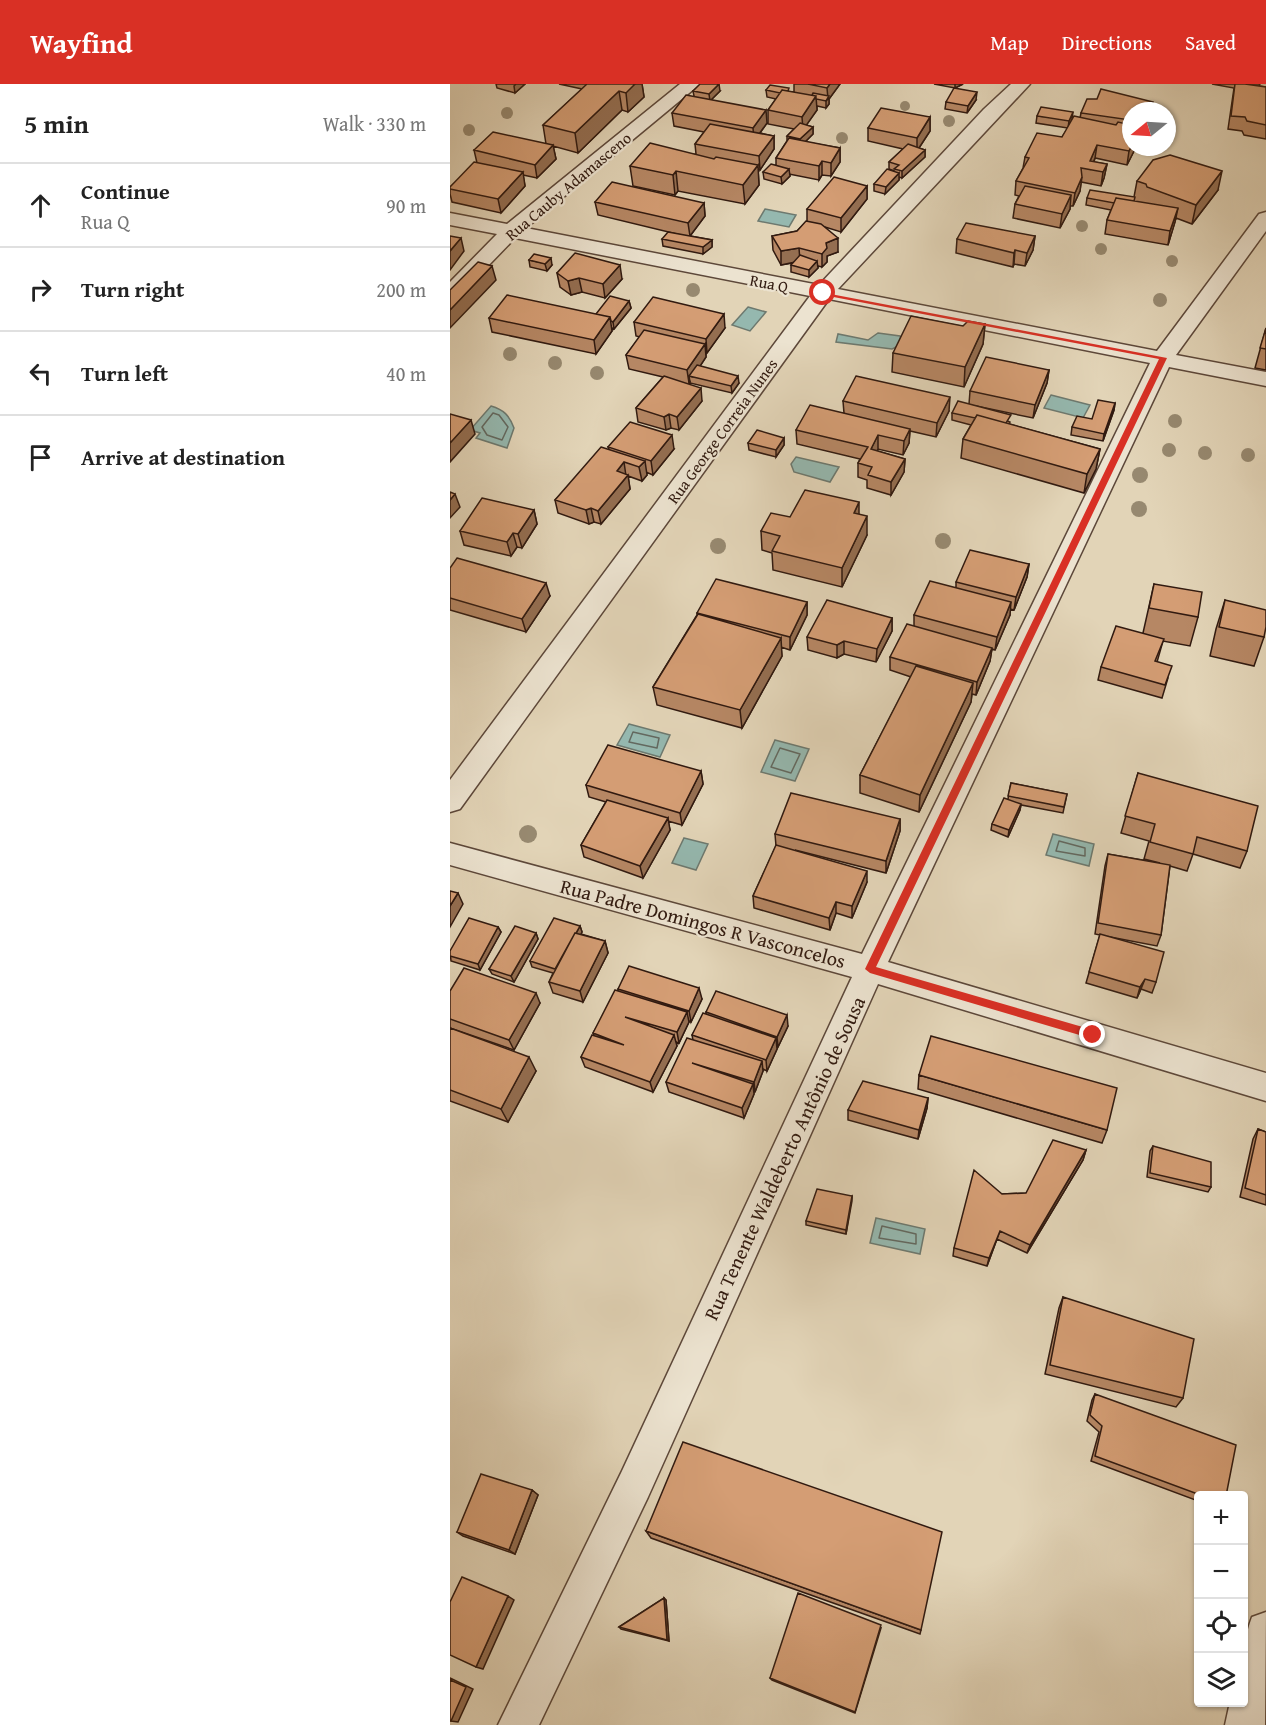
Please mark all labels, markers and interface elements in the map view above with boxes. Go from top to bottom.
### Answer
text: Wayfind [30,22,132,63]
text: Map [990,27,1029,58]
text: Directions [1062,27,1152,58]
text: Saved [1185,27,1236,58]
north arrow [1122,102,1176,156]
text: 5 min [24,104,89,143]
text: Walk · 330 m [323,109,426,138]
street label: Rua Cauby Adamasceno [500,126,636,246]
text: Continue [81,175,170,207]
icon: ahead [24,189,57,222]
text: 90 m [386,191,426,220]
text: Rua Q [81,207,129,236]
street label: Rua Q [748,268,792,299]
icon: right [24,273,57,306]
text: Turn right [81,273,184,305]
text: 200 m [376,275,426,304]
route start [809,279,835,305]
street label: Rua George Correia Nunes [661,353,783,509]
icon: left [24,357,57,390]
text: Turn left [81,357,168,389]
text: 40 m [386,359,426,388]
icon: arrive [24,441,57,474]
text: Arrive at destination [81,441,285,473]
street label: Rua Padre Domingos R Vasconcelos [557,871,849,975]
street label: Rua Tenente Waldeberto Antônio de Sousa [696,991,872,1325]
route end [1079,1021,1105,1047]
map controls [1194,1491,1248,1707]
button: + [1194,1491,1248,1545]
button: − [1194,1545,1248,1599]
button: locate [1194,1599,1248,1653]
button: layers [1194,1653,1248,1707]

